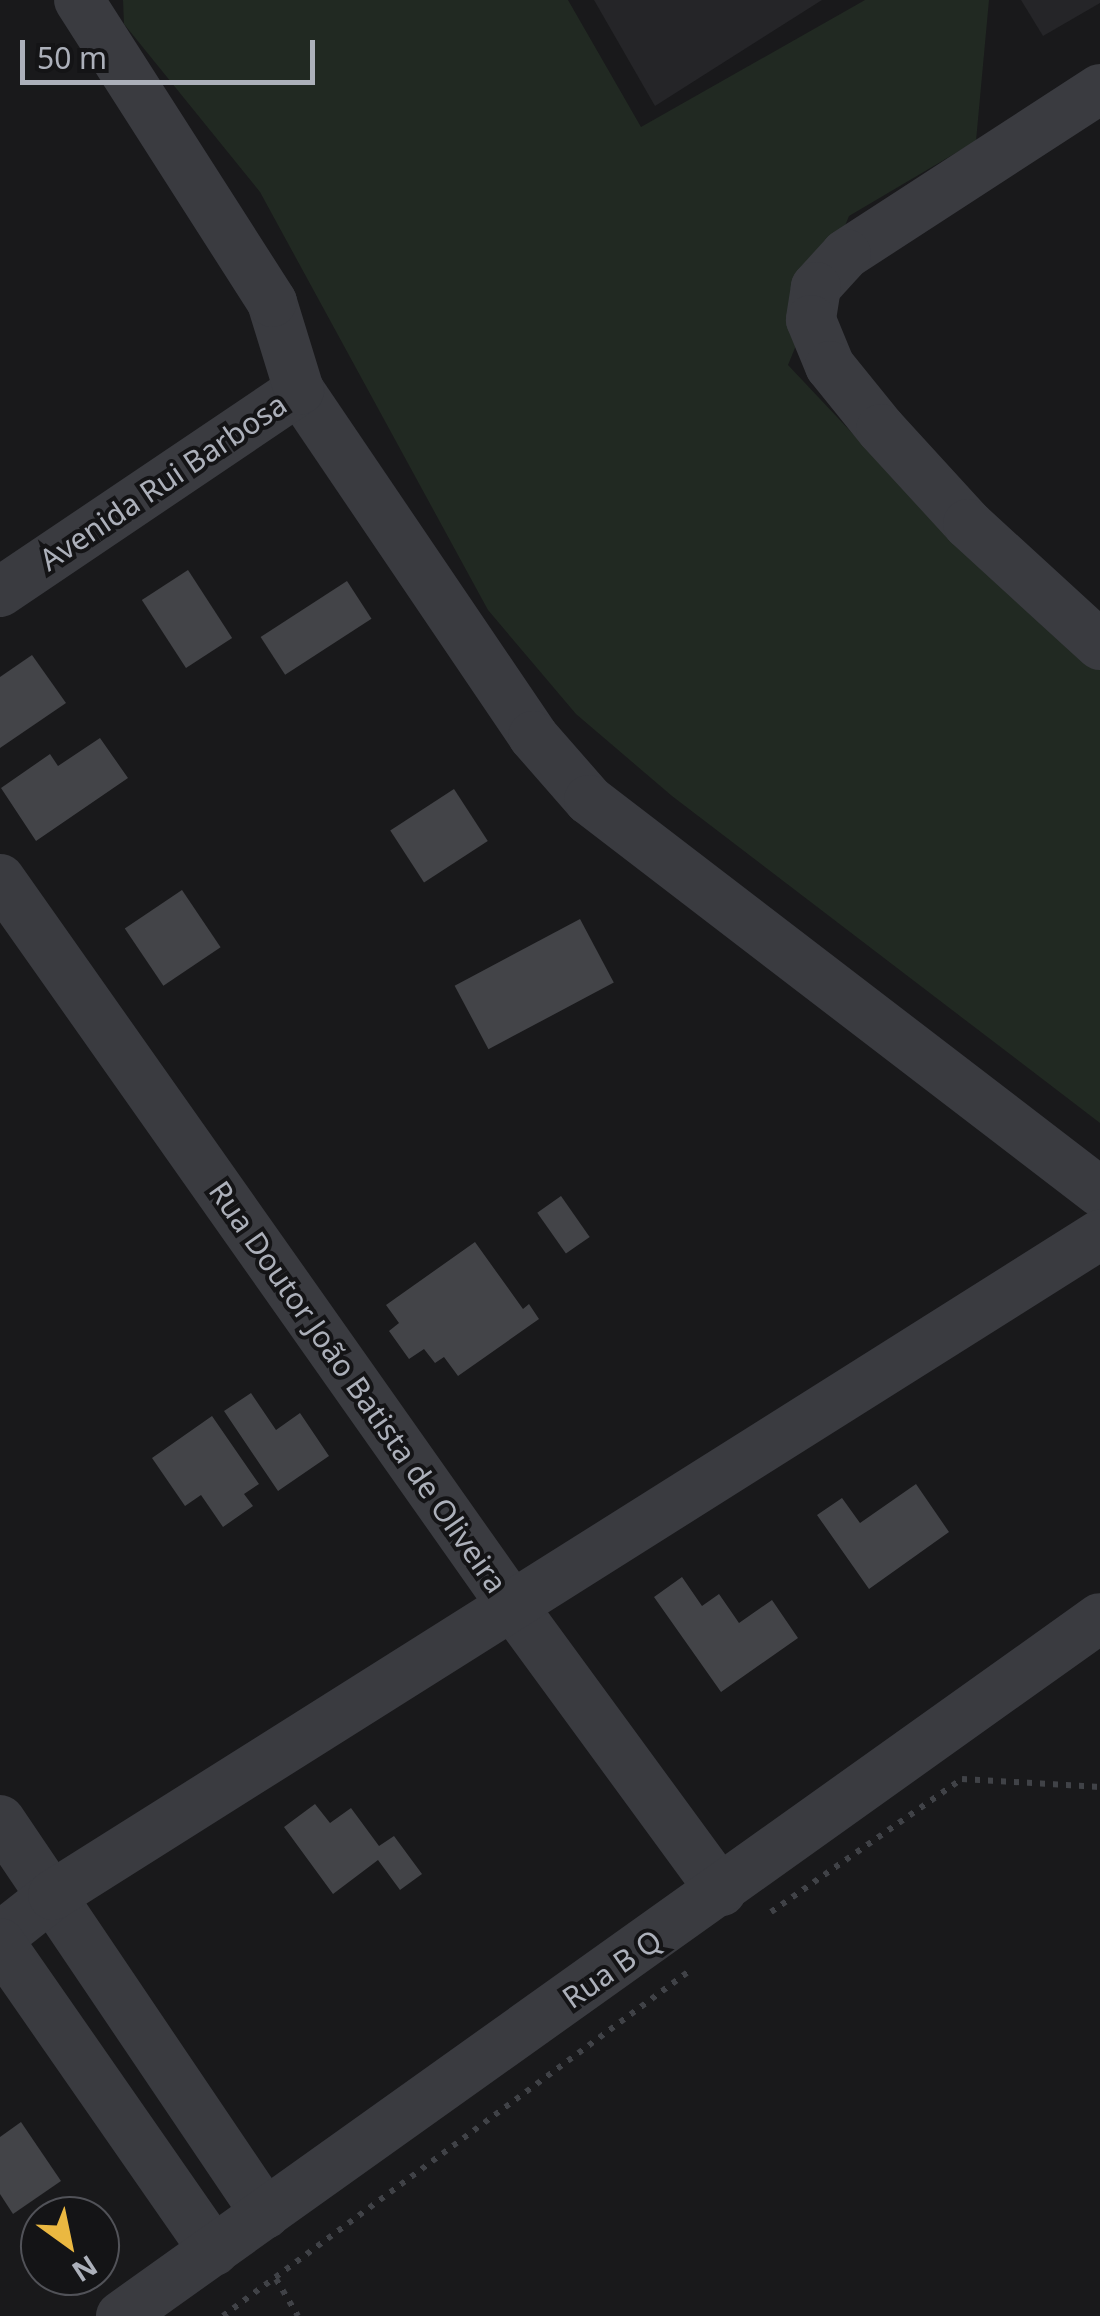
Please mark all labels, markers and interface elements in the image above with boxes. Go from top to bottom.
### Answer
scale bar [25,20,320,82]
text: 50 m [37,37,107,78]
street label: Avenida Rui Barbosa [33,386,293,578]
street label: Rua Doutor João Batista de Oliveira [202,1174,514,1600]
street label: Rua B Q [556,1922,668,2016]
north arrow [20,2196,120,2296]
text: N [65,2247,105,2292]

